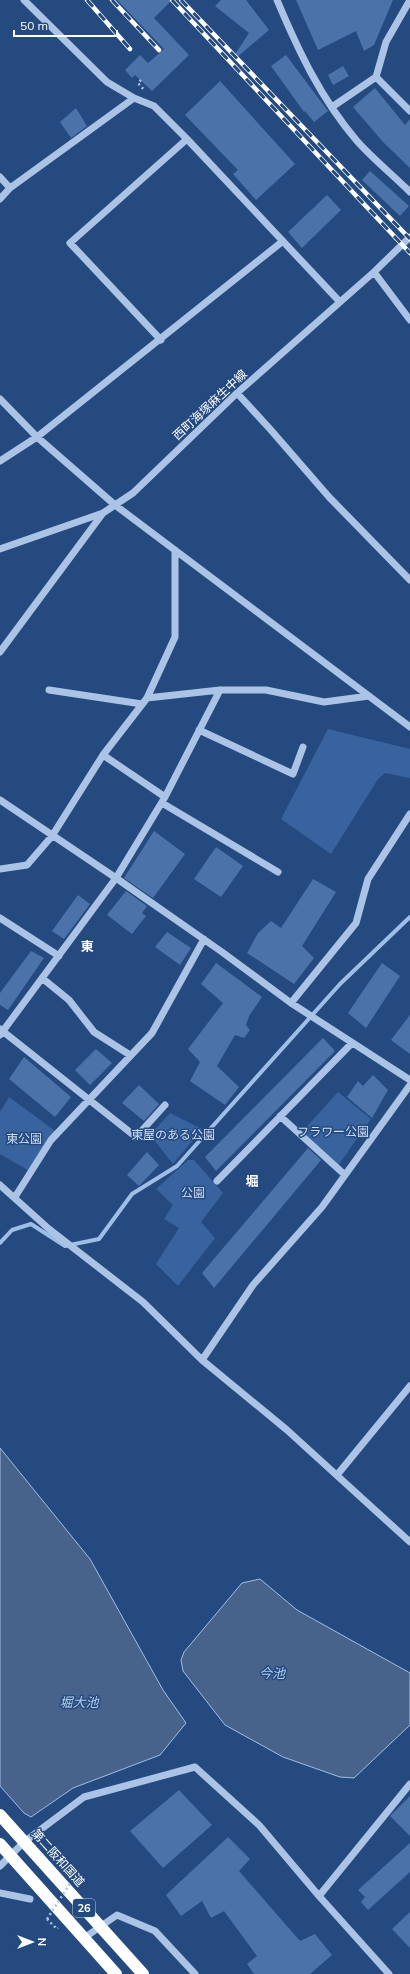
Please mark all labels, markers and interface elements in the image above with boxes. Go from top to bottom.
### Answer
scale bar [14,12,117,38]
text: 50 m [20,18,48,33]
street label: 西町海塚麻生中線 [169,366,250,443]
district label: 東 [80,938,94,954]
park label: フラワー公園 [297,1124,369,1139]
park label: 東屋のある公園 [131,1127,215,1142]
park label: 東公園 [6,1131,42,1146]
district label: 堀 [245,1173,259,1189]
park label: 公園 [181,1185,205,1200]
water label: 今池 [259,1665,287,1681]
water label: 堀大池 [59,1694,100,1710]
street label: 第二阪和国道 [29,1826,88,1889]
road number: 26 [73,1899,95,1917]
north arrow [12,1922,52,1962]
text: N [35,1938,49,1946]

